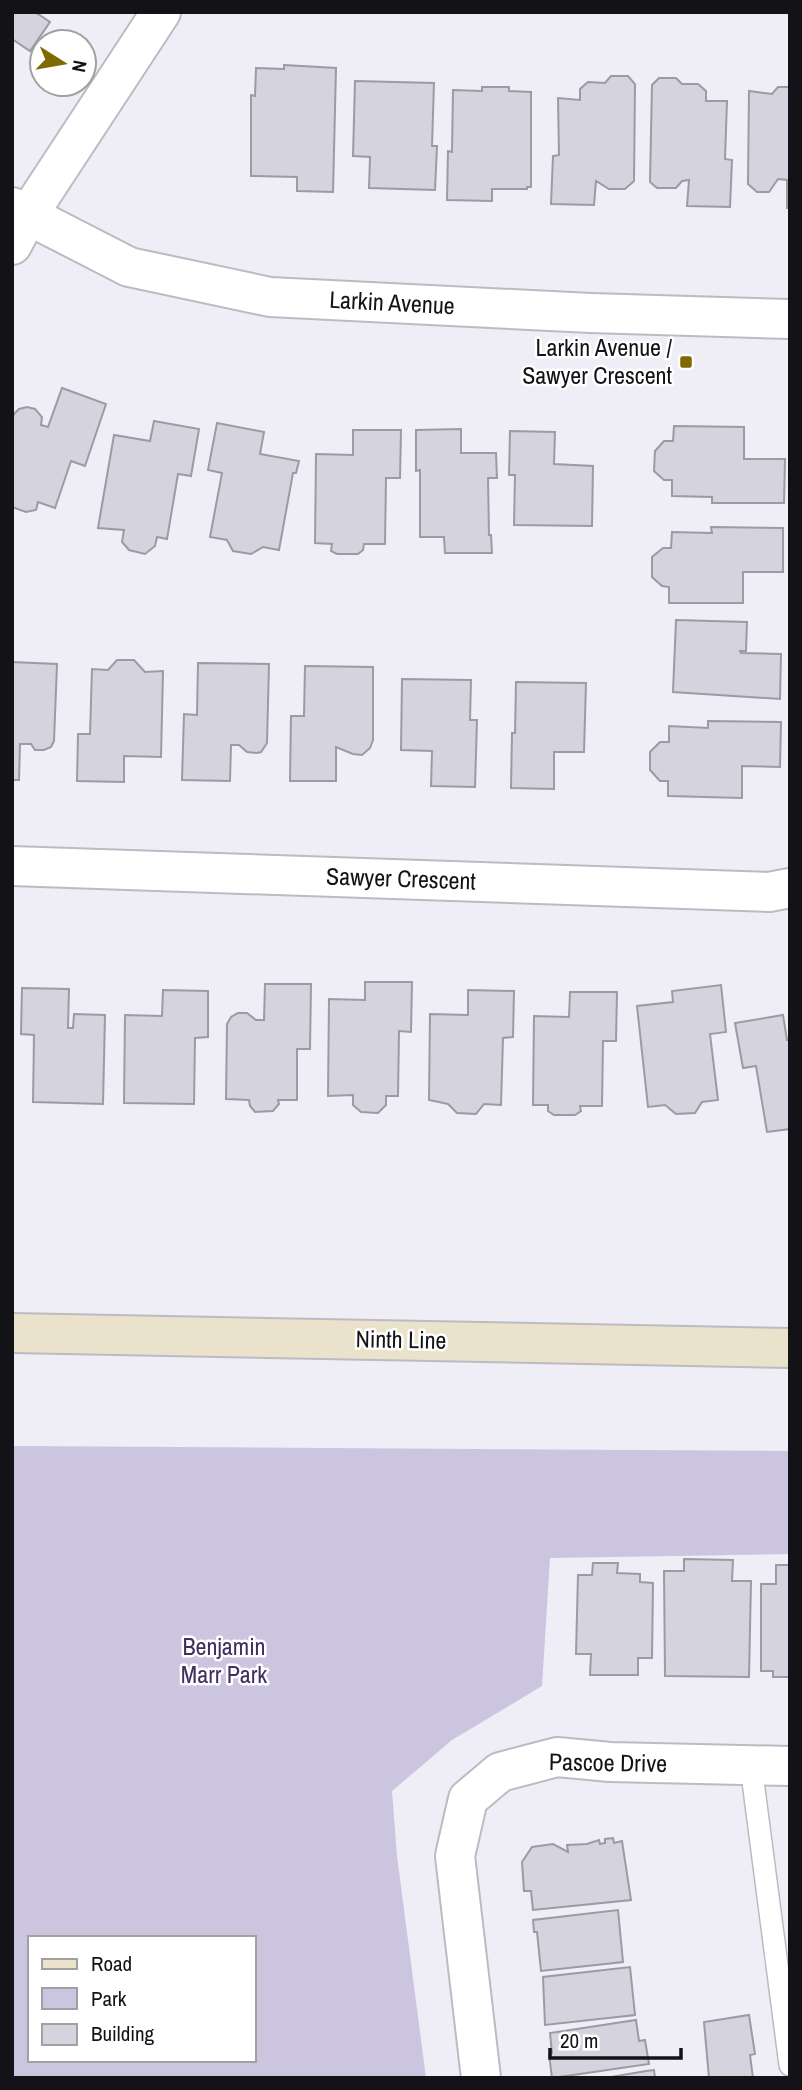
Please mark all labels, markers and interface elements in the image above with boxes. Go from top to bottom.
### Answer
north arrow [28,28,98,98]
text: N [66,58,94,74]
street label: Larkin Avenue [329,283,456,321]
place label: Larkin Avenue / Sawyer Crescent [522,331,673,391]
marker: Larkin Avenue / Sawyer Crescent [678,354,694,370]
street label: Sawyer Crescent [326,859,477,897]
street label: Ninth Line [355,1322,447,1356]
park label: Benjamin Marr Park [181,1630,267,1690]
street label: Pascoe Drive [549,1745,667,1779]
legend [28,1936,256,2062]
text: Road [91,1949,132,1978]
text: Park [91,1984,127,2013]
scale bar [550,2016,681,2060]
text: Building [91,2019,155,2048]
text: 20 m [560,2026,598,2055]

